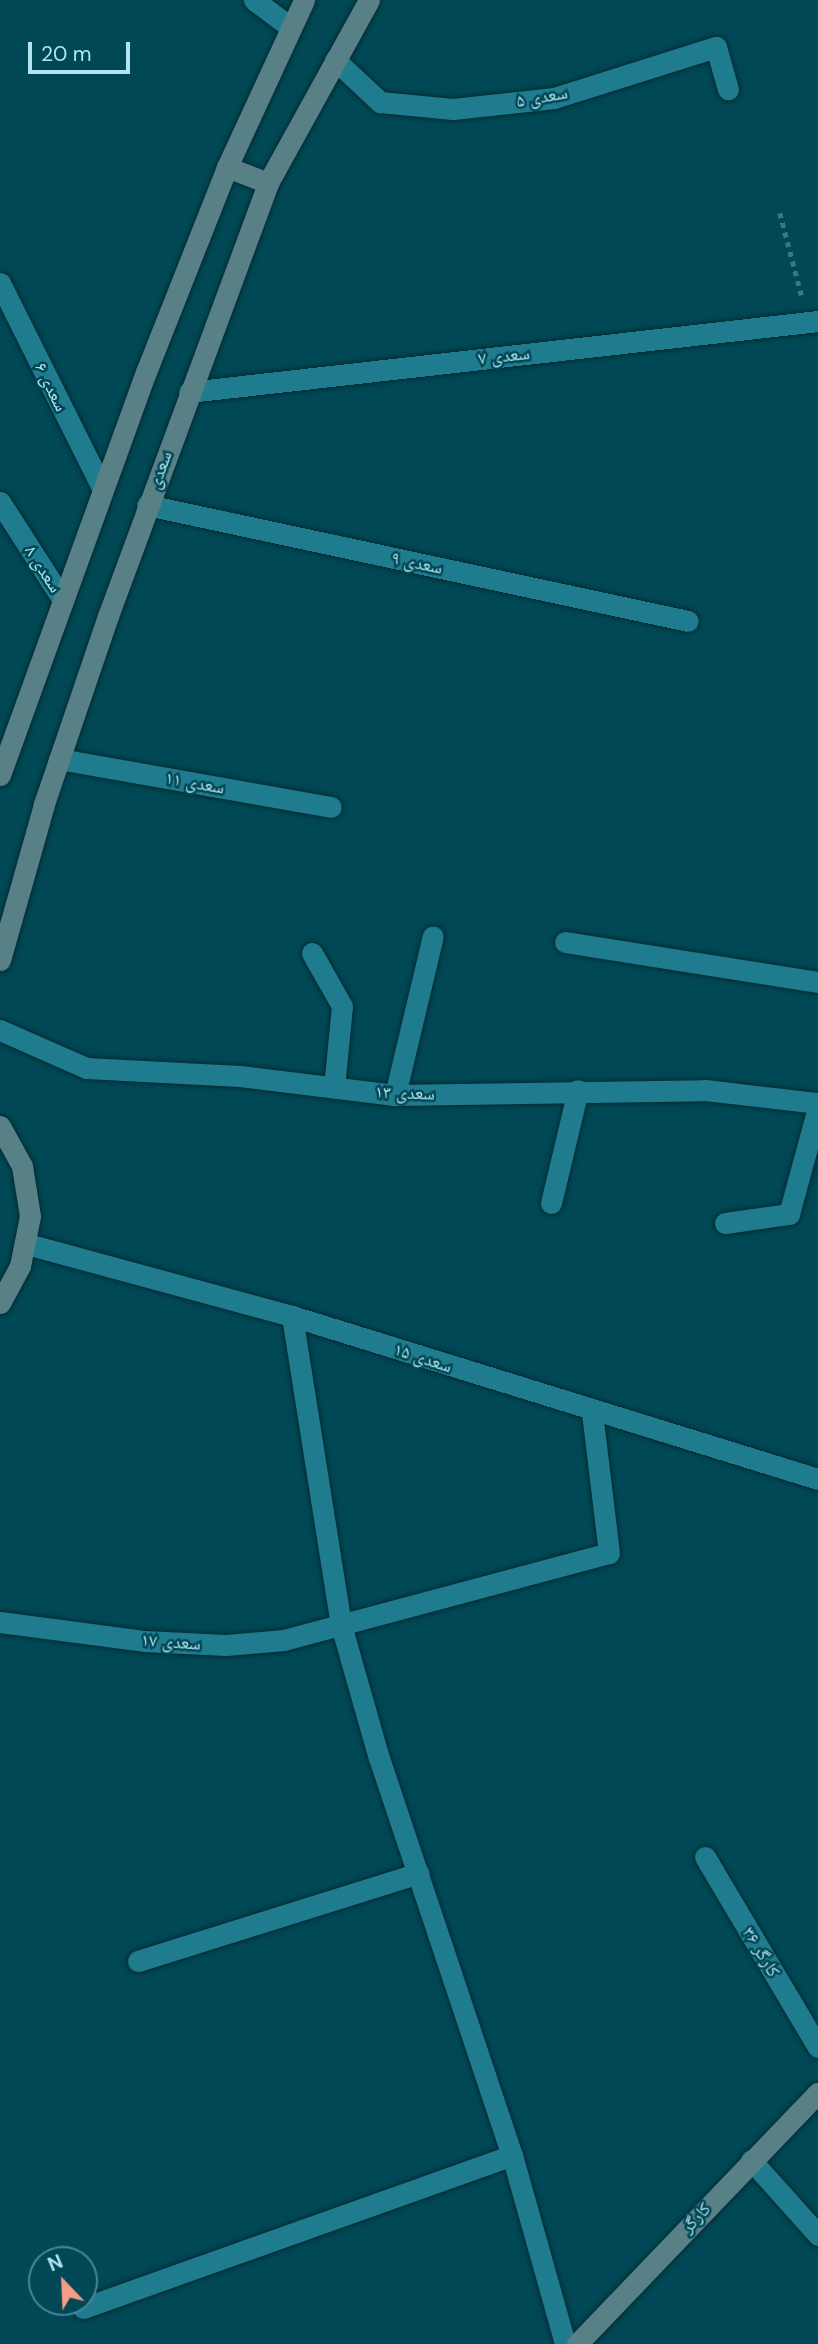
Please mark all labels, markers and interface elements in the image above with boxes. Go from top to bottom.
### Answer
scale bar [32,28,133,72]
text: 20 m [41,40,92,68]
street label: سعدی ۵ [515,82,569,112]
street label: سعدی ۷ [477,343,531,369]
street label: سعدی ۶ [30,359,72,415]
street label: سعدی [143,448,177,492]
street label: سعدی ۸ [20,541,66,597]
street label: سعدی ۹ [389,547,445,579]
street label: سعدی ۱۱ [164,767,226,799]
street label: سعدی ۱۳ [375,1081,435,1105]
street label: سعدی ۱۵ [391,1338,455,1378]
street label: سعدی ۱۷ [140,1629,202,1655]
street label: کارگر ۳۶ [738,1923,784,1981]
street label: کارگر [677,2198,715,2238]
north arrow [28,2246,98,2316]
text: N [44,2249,67,2277]

